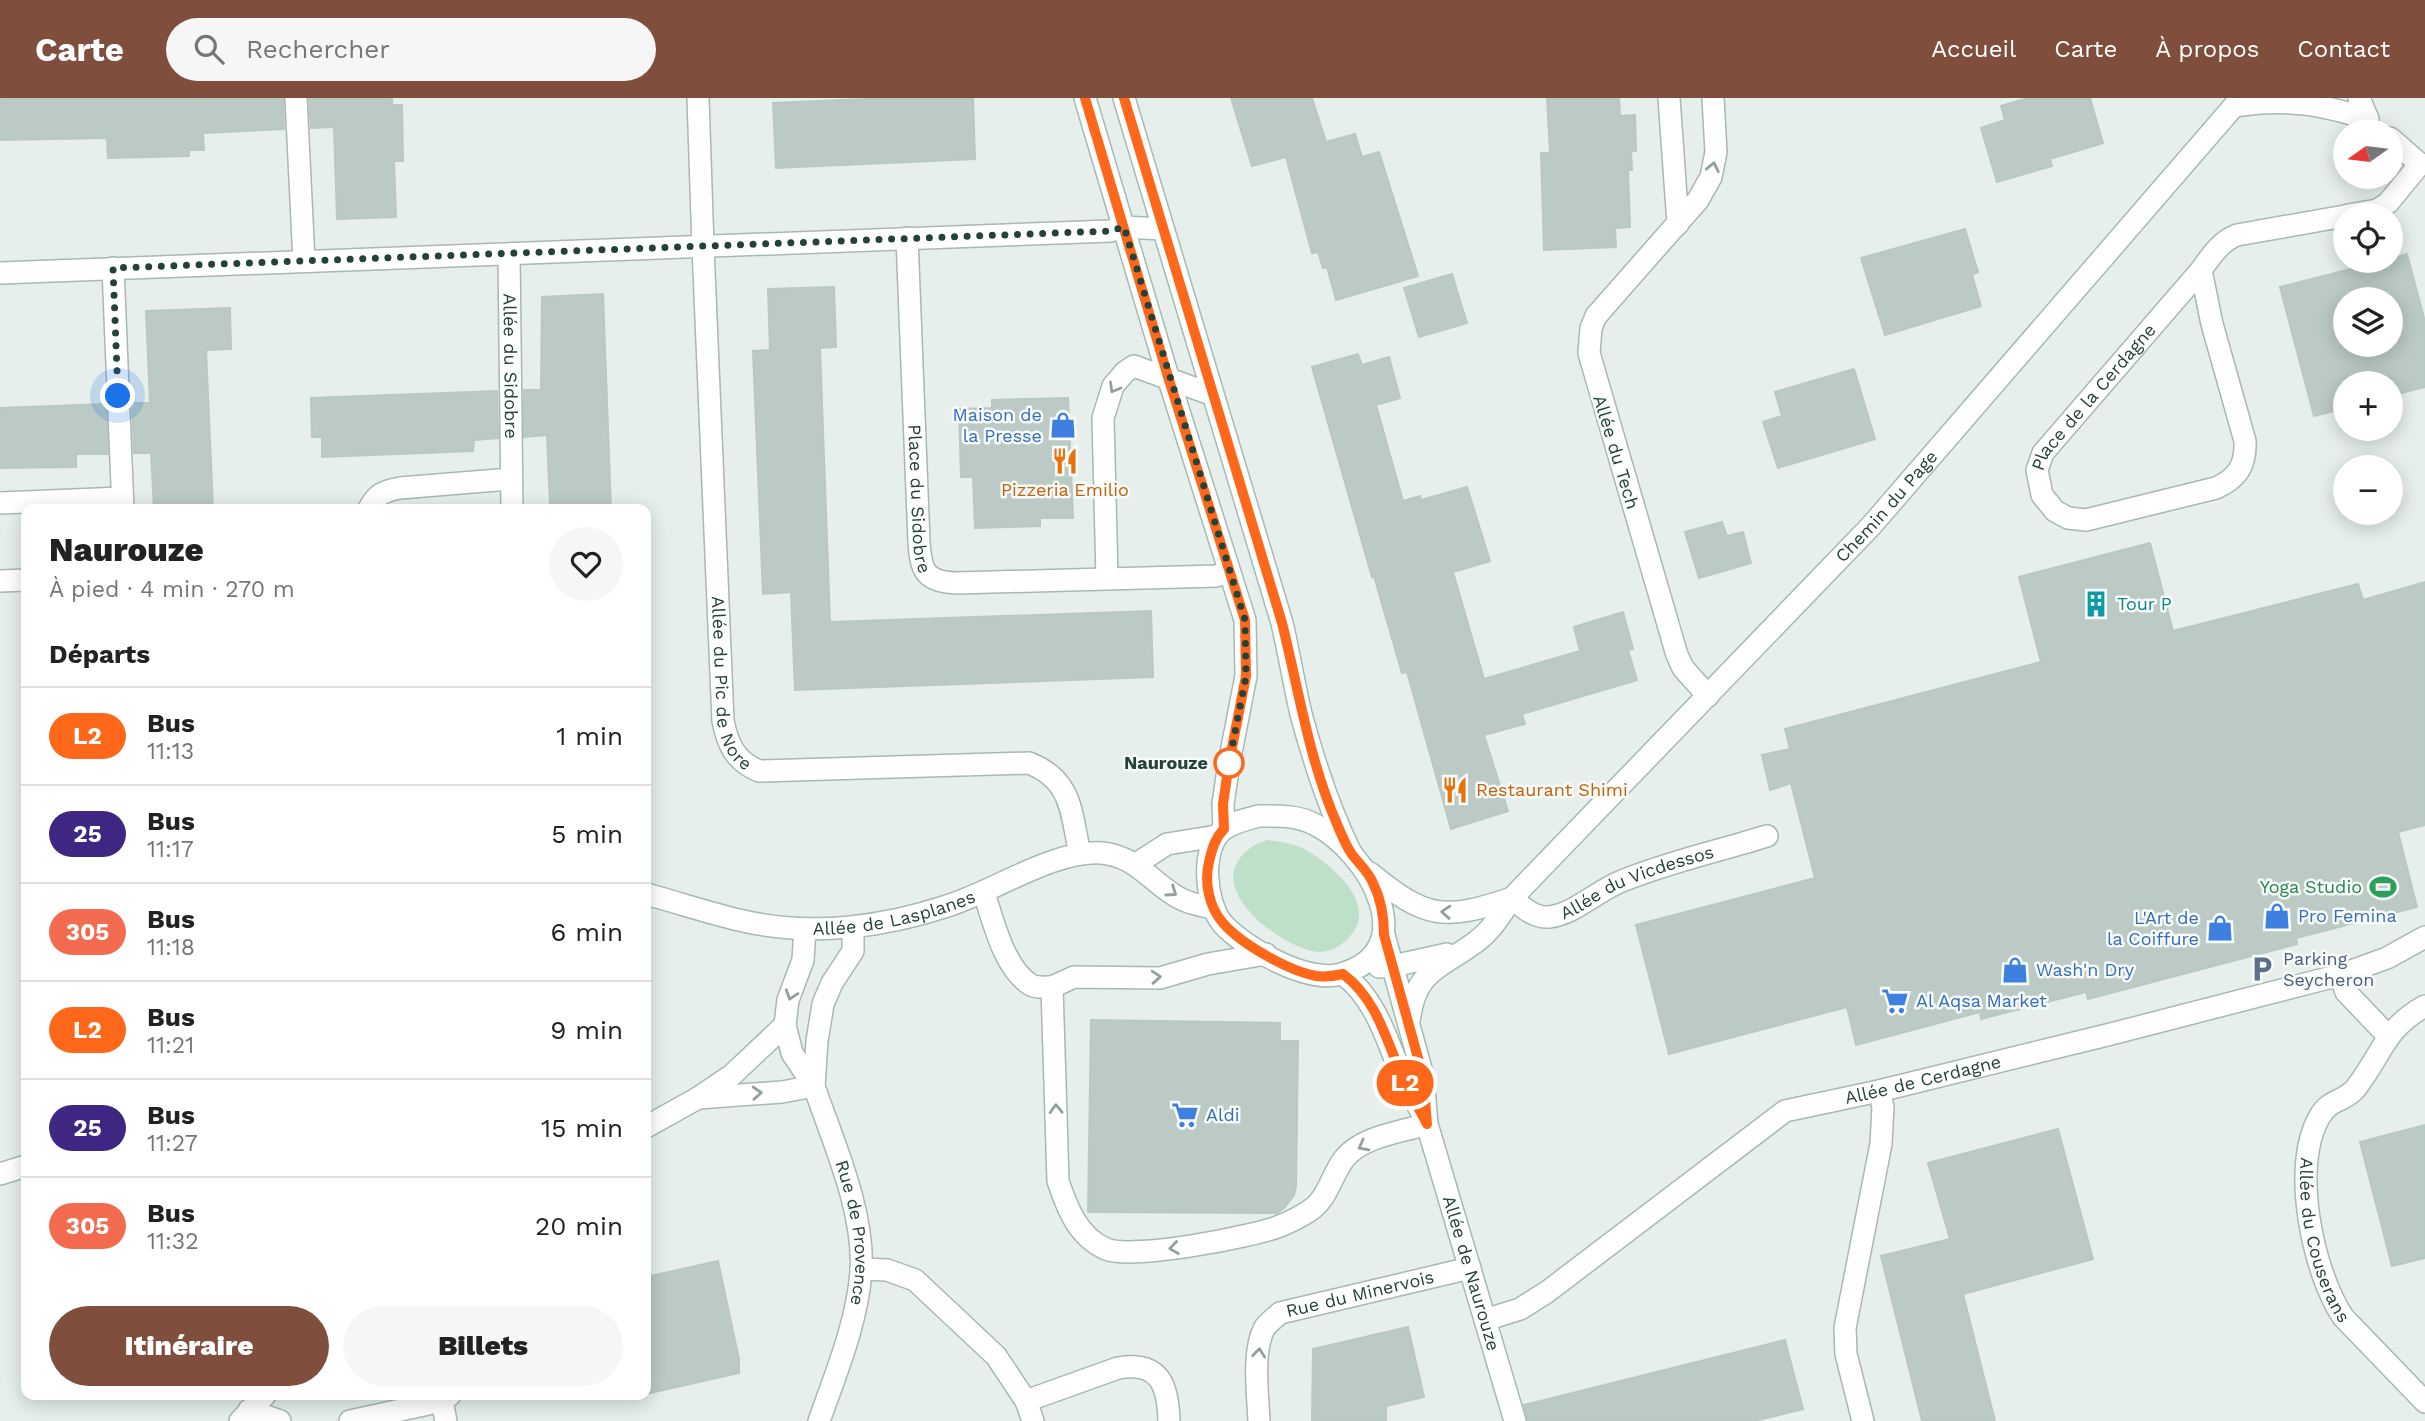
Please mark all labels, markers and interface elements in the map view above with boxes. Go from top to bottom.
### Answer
search box [166,18,656,81]
text: Carte [35,30,124,69]
icon: search [190,30,228,68]
text: Rechercher [246,34,390,64]
text: Accueil [1931,35,2016,63]
text: Carte [2054,35,2117,63]
text: À propos [2155,35,2259,63]
text: Contact [2297,35,2390,63]
north arrow [2333,119,2403,189]
map controls [2333,119,2403,525]
one-way arrow [1704,161,1719,173]
button: locate [2333,203,2403,273]
button: layers [2333,287,2403,357]
street label: Allée du Sidobre [499,293,522,439]
street label: Place de la Cerdagne [2027,319,2160,473]
button: + [2333,371,2403,441]
your location [100,378,135,413]
one-way arrow [1109,380,1122,393]
street label: Allée du Tech [1589,392,1644,512]
place label: Maison de la Presse [953,404,1042,446]
shop icon: Maison de la Presse [1048,410,1078,440]
street label: Place du Sidobre [904,424,936,576]
restaurant icon: Pizzeria Emilio [1050,446,1080,476]
street label: Chemin du Page [1831,446,1942,566]
button: − [2333,455,2403,525]
place label: Pizzeria Emilio [1001,479,1129,500]
button: heart [549,527,623,601]
text: Naurouze [49,530,204,569]
text: À pied · 4 min · 270 m [49,576,295,603]
building icon: Tour P [2081,589,2111,619]
place label: Tour P [2117,593,2172,614]
street label: Allée du Pic de Nore [708,595,756,775]
text: Départs [49,639,150,669]
text: Bus [147,708,195,738]
text: 1 min [556,721,623,751]
text: L2 [73,722,102,750]
text: 11:13 [147,738,194,765]
marker: Naurouze [1214,748,1244,778]
place label: Naurouze [1124,752,1208,773]
restaurant icon: Restaurant Shimi [1440,775,1470,805]
place label: Restaurant Shimi [1476,779,1628,800]
text: Bus [147,806,195,836]
text: 5 min [551,819,623,849]
text: 25 [73,820,102,848]
text: 11:17 [147,836,194,863]
street label: Allée du Vicdessos [1557,841,1716,923]
sports icon: Yoga Studio [2368,872,2398,902]
place label: Yoga Studio [2260,876,2362,897]
one-way arrow [1164,884,1177,896]
street label: Allée de Lasplanes [813,885,978,939]
shop icon: Pro Femina [2262,901,2292,931]
text: Bus [147,904,195,934]
one-way arrow [1440,905,1451,920]
place label: Pro Femina [2298,905,2397,926]
place label: L'Art de la Coiffure [2107,907,2199,949]
shop icon: L'Art de la Coiffure [2205,913,2235,943]
text: 6 min [551,917,623,947]
text: 305 [66,918,109,946]
text: 11:18 [147,934,195,961]
place label: Parking Seycheron [2283,948,2374,990]
parking icon: Parking Seycheron [2247,954,2277,984]
shop icon: Wash'n Dry [2000,955,2030,985]
place label: Wash'n Dry [2036,959,2135,980]
one-way arrow [1150,969,1161,984]
supermarket icon: Al Aqsa Market [1880,986,1910,1016]
one-way arrow [785,988,799,1001]
place label: Al Aqsa Market [1916,990,2047,1011]
text: Bus [147,1002,195,1032]
text: 9 min [550,1015,623,1045]
text: L2 [73,1016,102,1044]
text: 11:21 [147,1032,194,1059]
street label: Allée de Cerdagne [1843,1050,2003,1108]
line badge: L2 [1374,1060,1436,1106]
text: L2 [1391,1069,1419,1097]
one-way arrow [751,1085,762,1100]
text: Bus [147,1100,195,1130]
supermarket icon: Aldi [1170,1100,1200,1130]
one-way arrow [1048,1103,1063,1114]
place label: Aldi [1206,1104,1239,1125]
text: 15 min [541,1113,623,1143]
text: 25 [73,1114,102,1142]
text: 11:27 [147,1130,198,1157]
one-way arrow [1358,1138,1370,1151]
street label: Rue de Provence [831,1157,872,1307]
street label: Allée du Couserans [2296,1157,2355,1326]
street label: Allée de Naurouze [1439,1193,1505,1353]
text: Bus [147,1198,195,1228]
text: 20 min [535,1211,623,1241]
text: 305 [66,1212,109,1240]
text: 11:32 [147,1228,199,1255]
one-way arrow [1169,1240,1180,1255]
street label: Rue du Minervois [1284,1266,1436,1321]
button: Itinéraire [49,1306,329,1386]
button: Billets [343,1306,623,1386]
one-way arrow [1251,1347,1266,1358]

